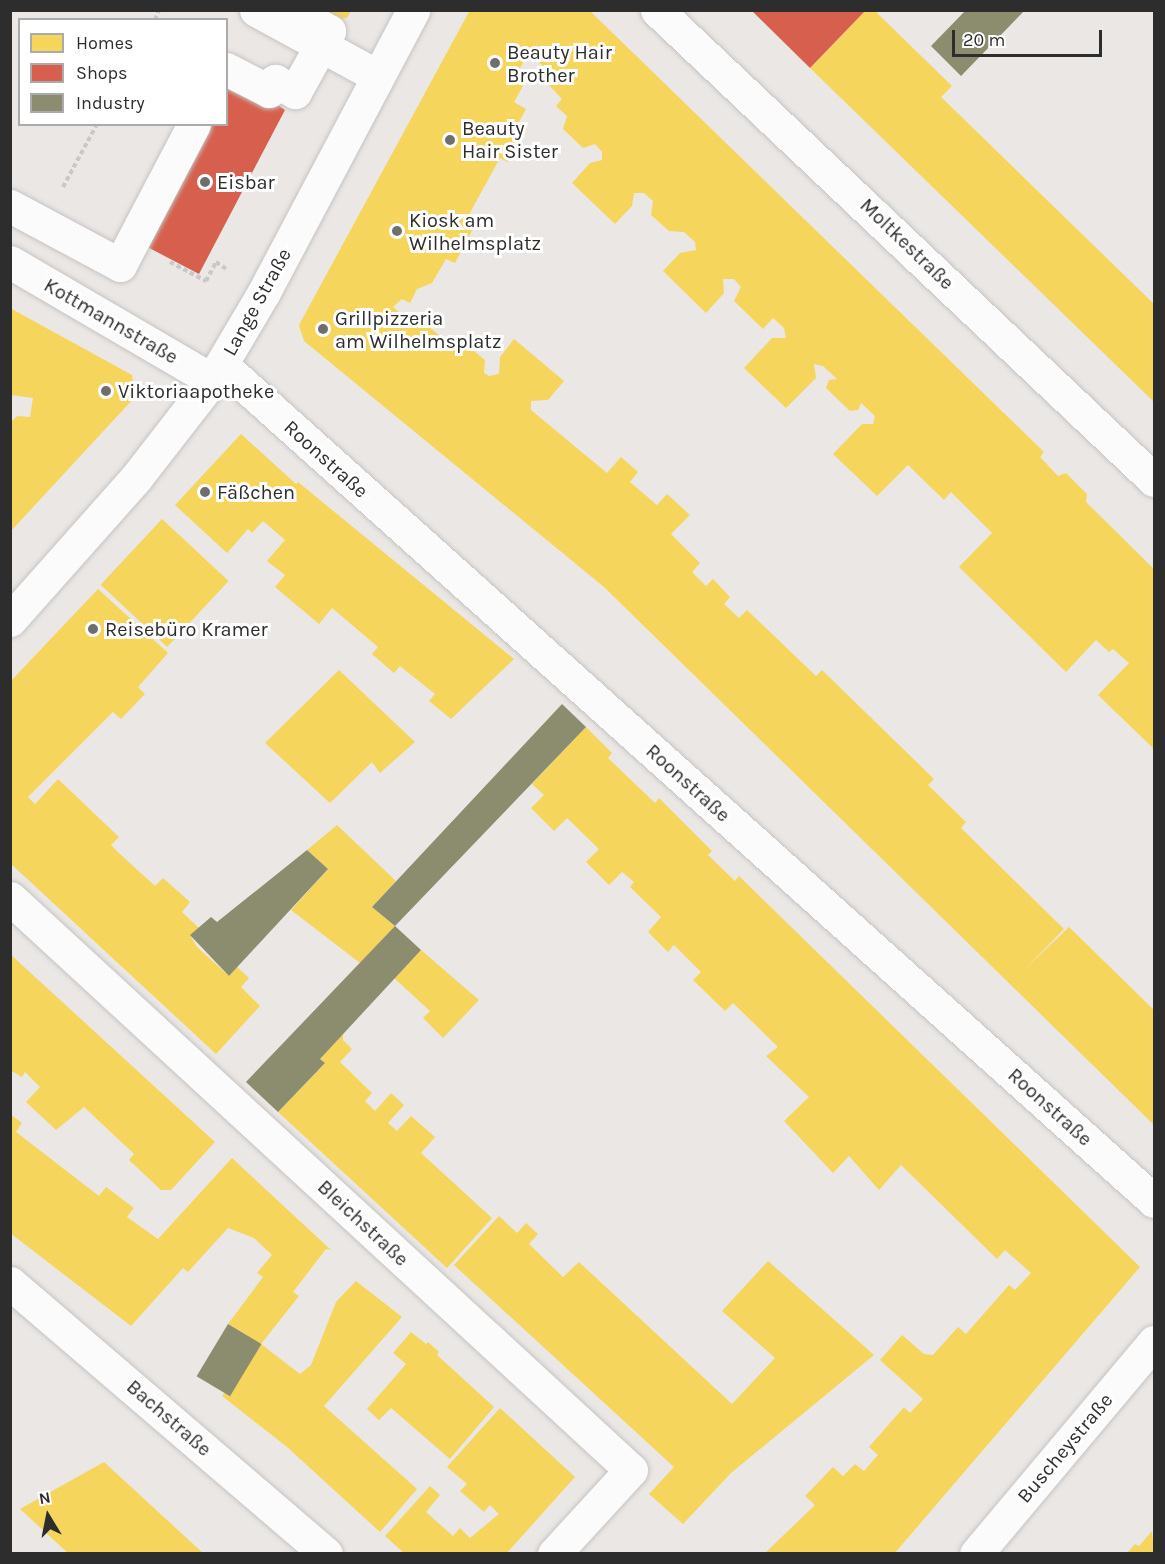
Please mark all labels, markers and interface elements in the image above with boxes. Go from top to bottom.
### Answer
legend [18,18,228,126]
scale bar [955,18,1105,56]
text: 20 m [963,29,1005,51]
text: Homes [76,32,133,54]
place label: Beauty Hair Brother [507,40,612,87]
marker: Beauty Hair Brother [488,56,502,70]
text: Shops [76,62,128,84]
text: Industry [76,92,145,114]
place label: Beauty Hair Sister [462,116,558,163]
marker: Beauty Hair Sister [443,133,457,147]
place label: Eisbar [217,170,275,194]
marker: Eisbar [198,175,212,189]
street label: Moltkestraße [855,193,959,295]
place label: Kiosk am Wilhelmsplatz [409,208,541,255]
marker: Kiosk am Wilhelmsplatz [390,224,404,238]
street label: Lange Straße [218,244,296,360]
street label: Kottmannstraße [40,273,182,369]
place label: Grillpizzeria am Wilhelmsplatz [335,306,501,353]
marker: Grillpizzeria am Wilhelmsplatz [316,322,330,336]
place label: Viktoriaapotheke [118,379,274,403]
marker: Viktoriaapotheke [99,384,113,398]
street label: Roonstraße [279,415,373,503]
place label: Fäßchen [217,480,295,504]
marker: Fäßchen [198,485,212,499]
place label: Reisebüro Kramer [105,617,268,641]
marker: Reisebüro Kramer [86,622,100,636]
street label: Roonstraße [641,739,735,827]
street label: Roonstraße [1003,1063,1097,1151]
street label: Bleichstraße [313,1175,413,1271]
street label: Bachstraße [122,1375,216,1461]
street label: Buscheystraße [1012,1388,1118,1508]
north arrow [18,1486,78,1546]
text: N [37,1487,52,1508]

